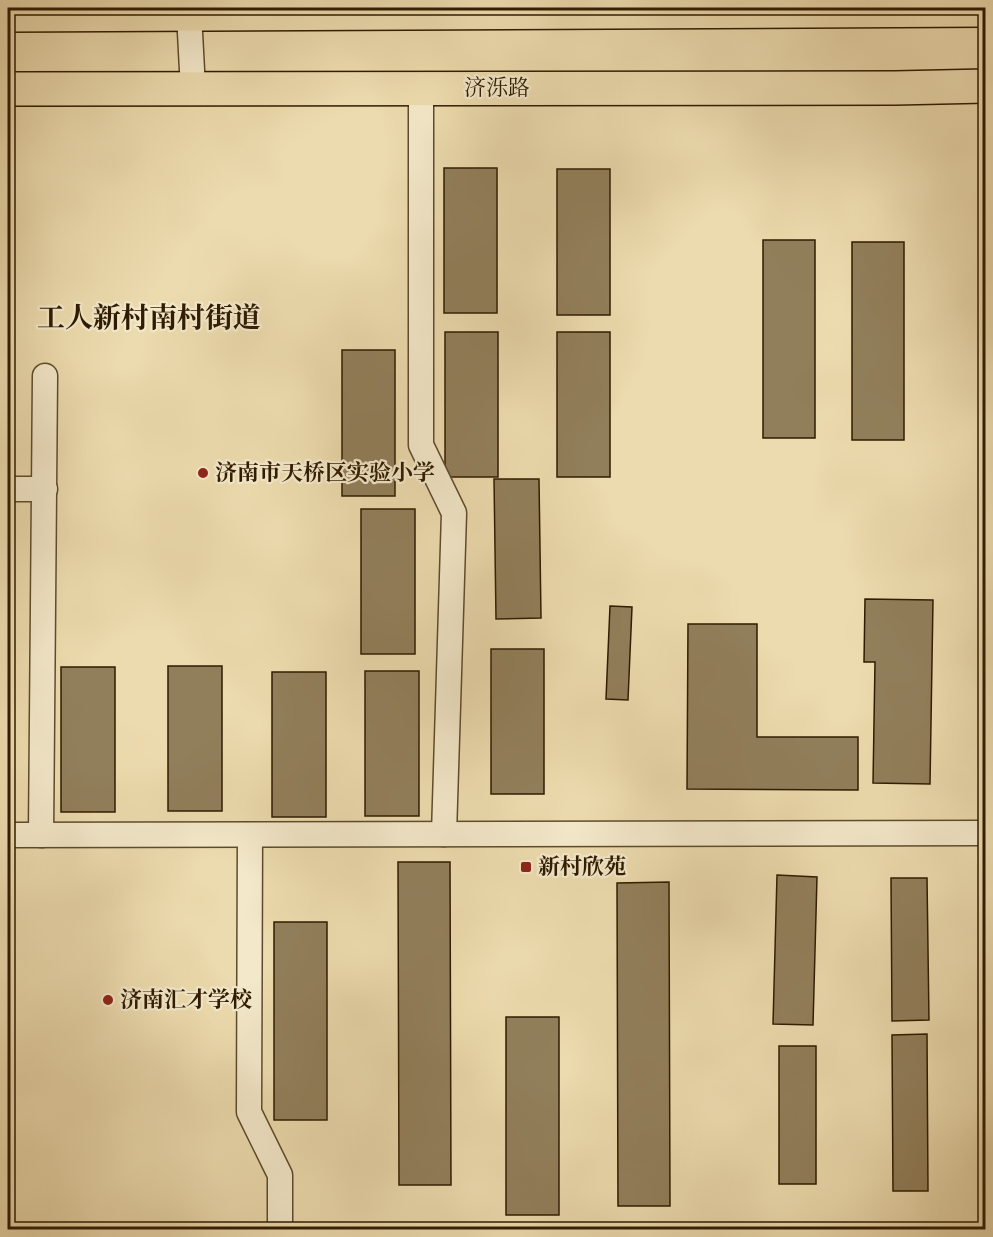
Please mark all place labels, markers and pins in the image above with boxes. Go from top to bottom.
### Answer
place label: 济南市天桥区实验小学 [215,460,435,487]
marker: 济南市天桥区实验小学 [196,466,210,480]
place label: 新村欣苑 [538,854,626,881]
marker: 新村欣苑 [519,860,533,874]
place label: 济南汇才学校 [120,987,252,1014]
marker: 济南汇才学校 [101,993,115,1007]

